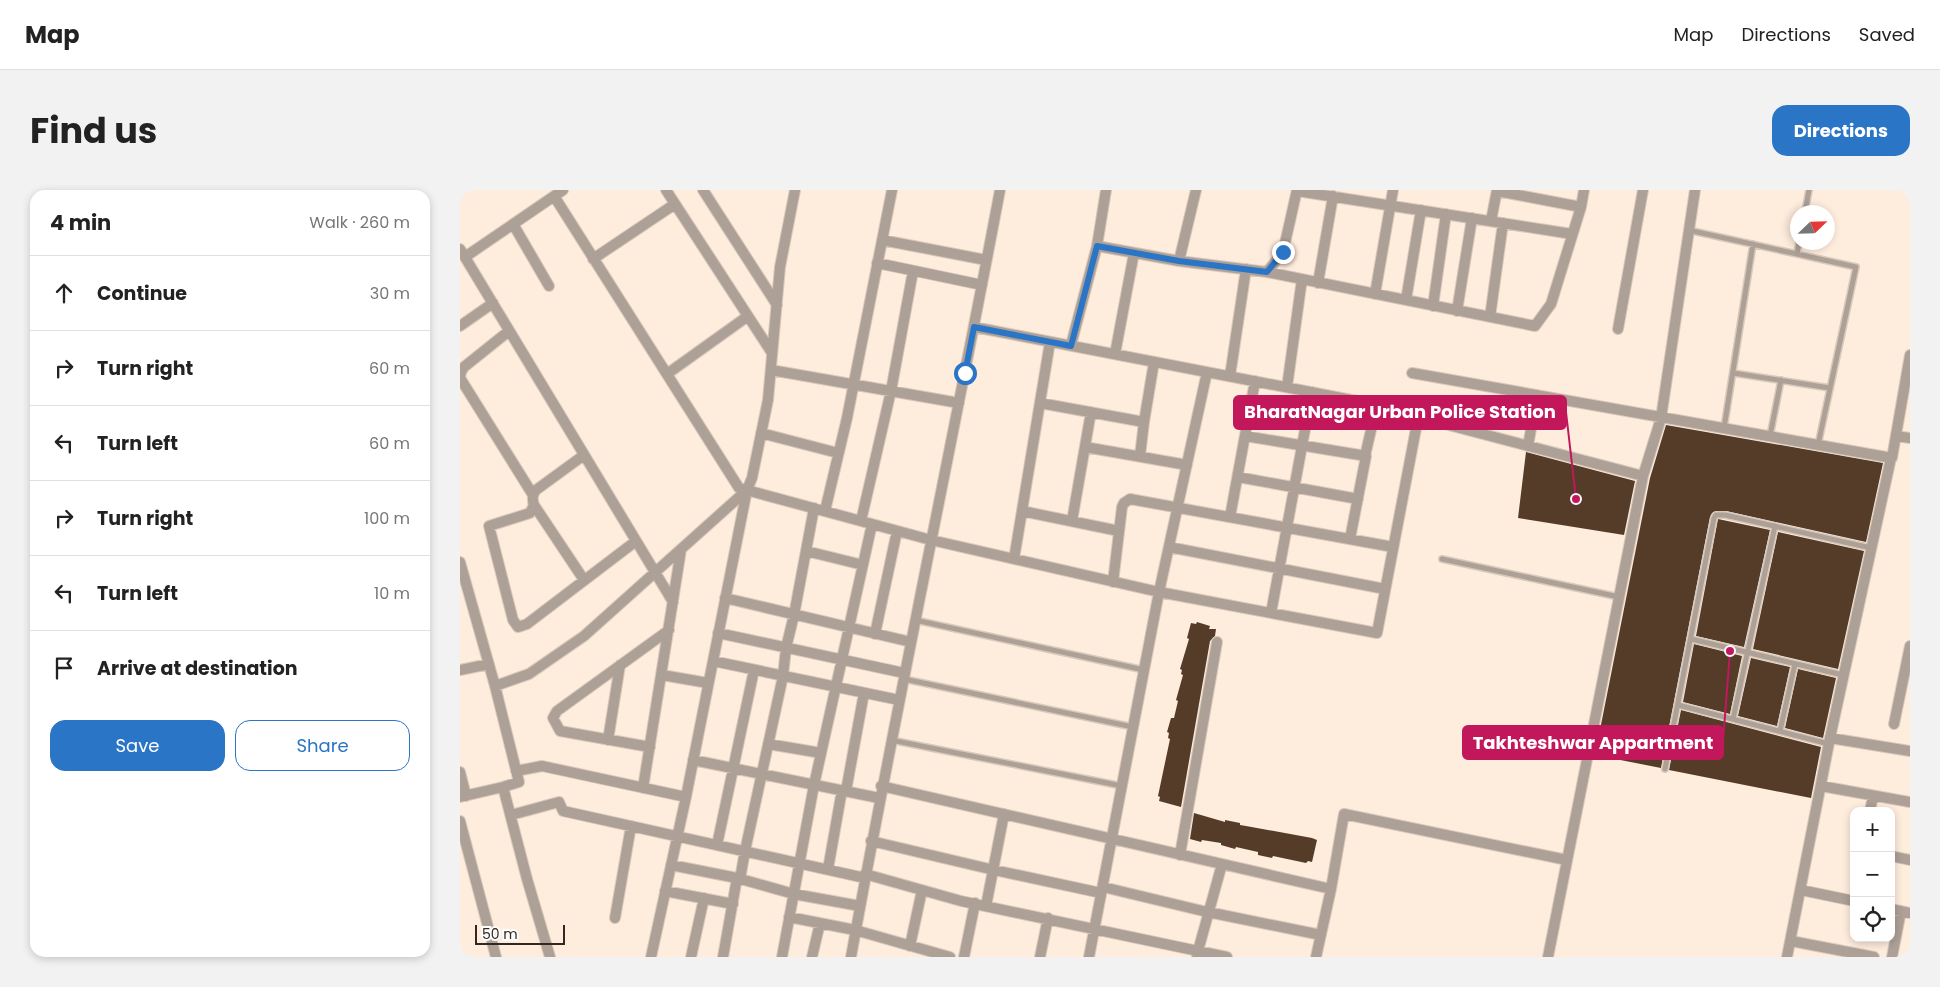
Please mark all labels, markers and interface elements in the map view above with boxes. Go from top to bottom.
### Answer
text: Map [25,18,80,51]
text: Map [1674,22,1713,47]
text: Directions [1741,22,1831,47]
text: Saved [1859,22,1915,47]
button: Directions [1772,105,1910,156]
text: Find us [30,106,157,155]
north arrow [1790,205,1835,250]
text: 4 min [50,208,111,237]
text: Walk · 260 m [309,211,410,234]
route end [1272,241,1295,264]
icon: ahead [50,279,78,307]
text: Continue [97,280,187,307]
text: 30 m [370,282,410,305]
icon: right [50,354,78,382]
text: Turn right [97,355,193,382]
text: 60 m [369,357,410,380]
route start [954,362,977,385]
callout: BharatNagar Urban Police Station [1234,396,1566,429]
text: BharatNagar Urban Police Station [1244,399,1556,424]
icon: left [50,429,78,457]
text: Turn left [97,430,178,457]
text: 60 m [369,432,410,455]
icon: right [50,504,78,532]
text: Turn right [97,505,193,532]
text: 100 m [364,507,410,530]
icon: left [50,579,78,607]
text: Turn left [97,580,178,607]
text: 10 m [374,582,410,605]
icon: arrive [50,654,78,682]
text: Arrive at destination [97,655,298,682]
button: Save [50,720,225,771]
button: Share [235,720,410,771]
callout: Takhteshwar Appartment [1463,726,1723,759]
text: Takhteshwar Appartment [1473,730,1713,755]
map controls [1850,807,1895,942]
button: + [1850,807,1895,852]
button: − [1850,852,1895,897]
button: locate [1850,897,1895,942]
scale bar [475,922,565,945]
text: 50 m [482,924,518,944]

